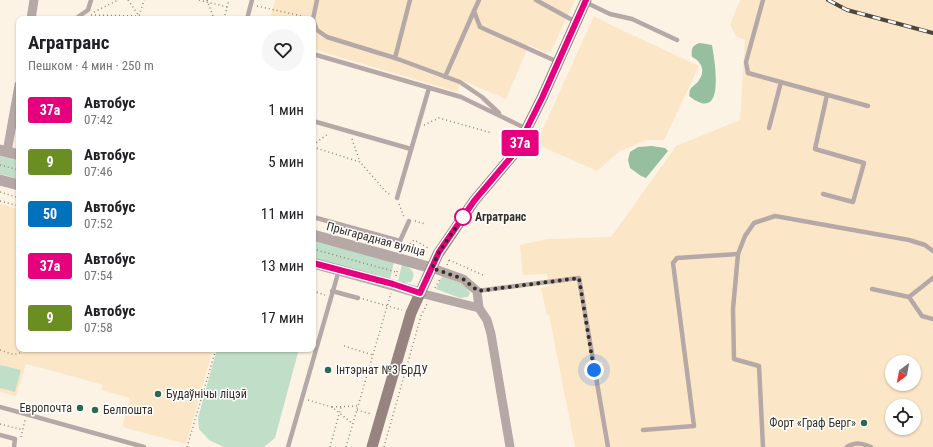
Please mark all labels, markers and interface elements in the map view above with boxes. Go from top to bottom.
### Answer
button: heart [262,29,304,71]
text: Агратранс [28,31,109,54]
text: Пешком · 4 мин · 250 m [28,58,154,73]
text: Автобус [84,94,135,112]
text: 1 мин [268,101,304,119]
text: 37а [40,102,60,118]
text: 07:42 [84,112,113,127]
line badge: 37а [497,130,543,156]
text: 37а [510,135,530,151]
text: Автобус [84,146,135,164]
text: 5 мин [268,153,304,171]
text: 9 [46,154,54,170]
text: 07:46 [84,164,113,179]
text: Автобус [84,198,135,216]
text: 11 мин [261,205,304,223]
text: 50 [43,206,57,222]
marker: Агратранс [454,208,472,226]
place label: Агратранс [475,210,527,224]
text: 07:52 [84,216,113,231]
street label: Прыгарадная вуліца [325,219,427,259]
text: Автобус [84,250,135,268]
text: 13 мин [261,257,304,275]
text: 37а [40,258,60,274]
text: 07:54 [84,268,113,283]
text: Автобус [84,302,135,320]
text: 17 мин [261,309,304,327]
text: 9 [46,310,54,326]
text: 07:58 [84,320,113,335]
north arrow [885,355,921,391]
map controls [885,355,921,435]
your location [584,360,604,380]
place label: Інтэрнат №3 БрДУ [336,363,428,377]
marker: Інтэрнат №3 БрДУ [323,365,333,375]
place label: Будаўнічы ліцэй [166,387,247,401]
marker: Будаўнічы ліцэй [153,389,163,399]
button: locate [885,399,921,435]
place label: Европочта [19,401,72,415]
marker: Европочта [75,403,85,413]
place label: Белпошта [103,403,153,417]
marker: Белпошта [90,405,100,415]
place label: Форт «Граф Берг» [769,416,856,430]
marker: Форт «Граф Берг» [859,418,869,428]

